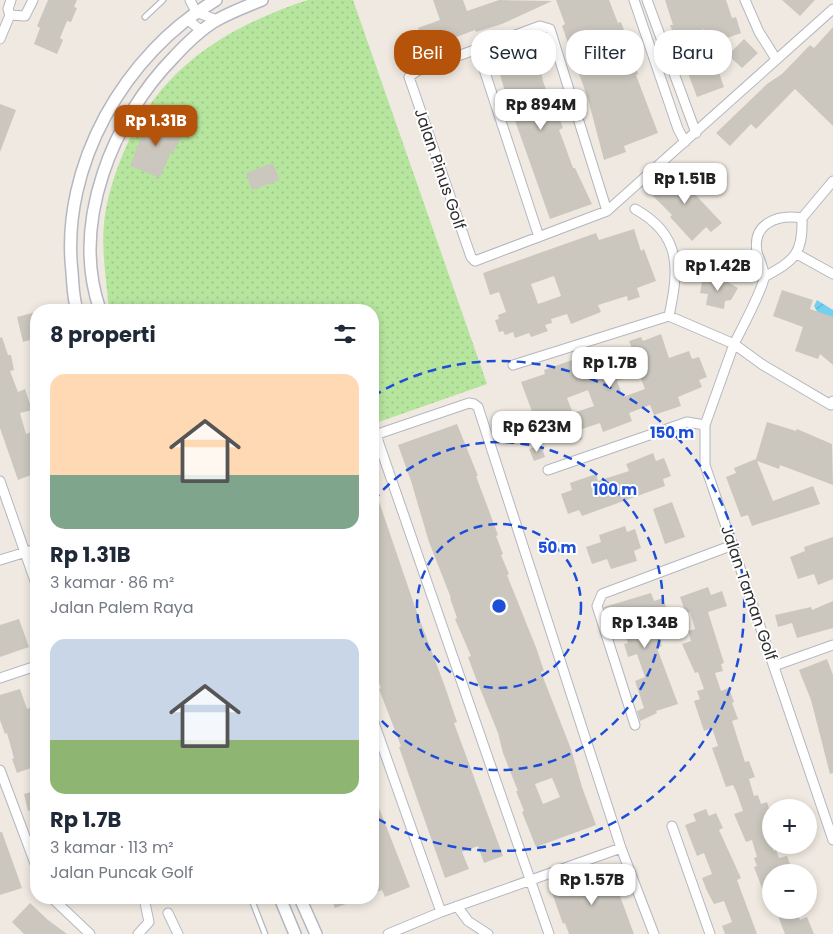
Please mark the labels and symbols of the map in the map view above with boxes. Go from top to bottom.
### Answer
pin: Rp 894M [495,88,587,131]
pin: Rp 1.31B [104,104,208,147]
street label: Jalan Pinus Golf [408,105,472,233]
pin: Rp 1.51B [633,162,737,205]
pin: Rp 1.42B [666,250,770,292]
pin: Rp 1.7B [564,346,656,389]
pin: Rp 623M [491,410,583,453]
text: 150 m [650,422,694,443]
text: 100 m [593,479,637,500]
street label: Jalan Taman Golf [715,522,783,664]
text: 50 m [538,537,576,558]
centre of rings [490,597,508,615]
pin: Rp 1.34B [593,606,697,649]
pin: Rp 1.57B [540,864,644,906]

